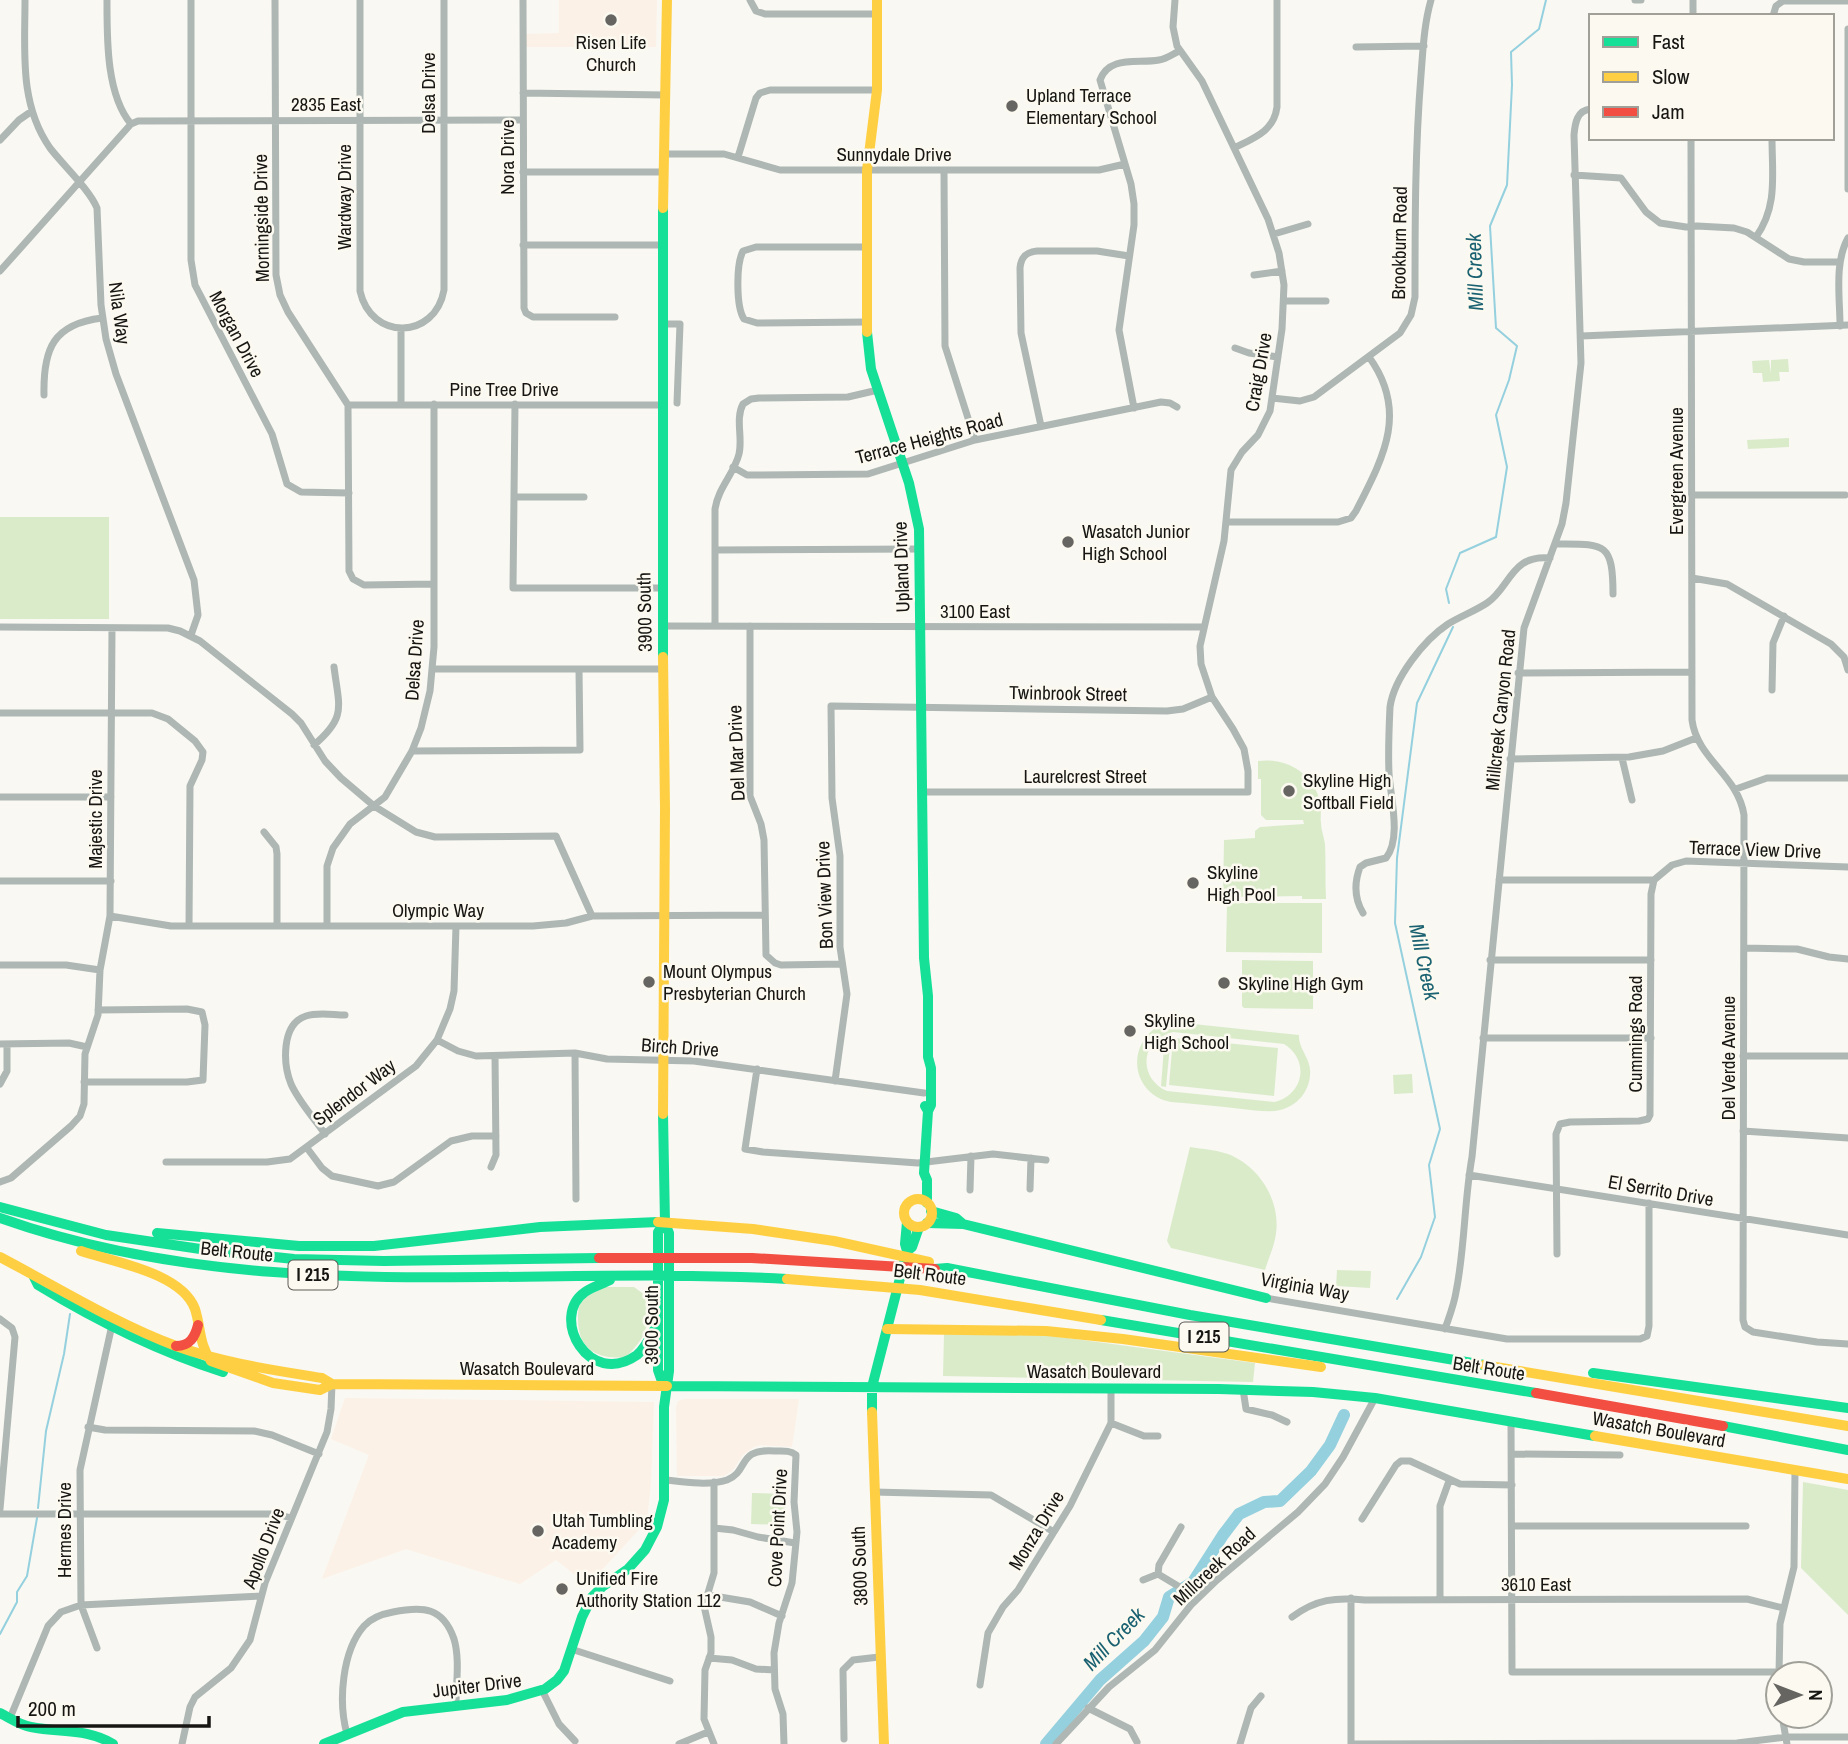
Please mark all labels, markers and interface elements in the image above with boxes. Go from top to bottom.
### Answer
marker: Risen Life Church [603,12,619,28]
legend [1589,14,1834,140]
text: Fast [1652,27,1685,56]
place label: Risen Life Church [575,29,647,77]
street label: Delsa Drive [415,52,441,134]
text: Slow [1652,62,1690,91]
place label: Upland Terrace Elementary School [1026,82,1157,130]
street label: 2835 East [291,91,362,117]
text: Jam [1652,97,1685,126]
marker: Upland Terrace Elementary School [1004,98,1020,114]
street label: Nora Drive [494,119,520,195]
street label: Sunnydale Drive [836,141,952,167]
street label: Wardway Drive [331,144,357,250]
street label: Morningside Drive [247,154,275,282]
street label: Brookburn Road [1385,186,1413,300]
water label: Mill Creek [1459,231,1490,311]
street label: Nila Way [103,280,137,346]
street label: Morgan Drive [203,286,271,382]
street label: Craig Drive [1238,331,1278,413]
street label: Pine Tree Drive [449,376,559,402]
street label: Terrace Heights Road [852,406,1006,470]
street label: Evergreen Avenue [1663,407,1689,535]
place label: Wasatch Junior High School [1082,518,1190,566]
street label: Upland Drive [886,521,916,613]
marker: Wasatch Junior High School [1060,534,1076,550]
street label: 3900 South [630,572,658,652]
street label: 3100 East [940,598,1011,624]
street label: Delsa Drive [398,618,430,702]
street label: Millcreek Canyon Road [1479,628,1521,792]
street label: Twinbrook Street [1009,679,1128,707]
street label: Del Mar Drive [721,705,751,801]
street label: Laurelcrest Street [1024,763,1147,789]
place label: Skyline High Softball Field [1303,767,1394,815]
street label: Majestic Drive [82,769,108,869]
marker: Skyline High Softball Field [1281,783,1297,799]
street label: Terrace View Drive [1688,834,1822,864]
street label: Bon View Drive [809,841,839,949]
place label: Skyline High Pool [1207,859,1275,907]
marker: Skyline High Pool [1185,875,1201,891]
street label: Olympic Way [392,897,484,923]
water label: Mill Creek [1402,921,1447,1004]
place label: Mount Olympus Presbyterian Church [663,958,806,1006]
place label: Skyline High Gym [1238,970,1364,996]
marker: Mount Olympus Presbyterian Church [641,974,657,990]
marker: Skyline High Gym [1216,975,1232,991]
street label: Cummings Road [1622,976,1648,1092]
street label: Del Verde Avenue [1715,996,1741,1120]
place label: Skyline High School [1144,1007,1229,1055]
marker: Skyline High School [1122,1023,1138,1039]
street label: Birch Drive [640,1031,720,1063]
street label: Splendor Way [307,1052,401,1132]
street label: El Serrito Drive [1606,1168,1716,1212]
street label: Belt Route [199,1234,275,1268]
street label: Belt Route [892,1257,968,1291]
road number: I 215 [288,1260,338,1290]
street label: Virginia Way [1259,1265,1351,1307]
street label: 3900 South [638,1285,664,1365]
road number: I 215 [1180,1322,1228,1352]
street label: Belt Route [1451,1349,1527,1387]
street label: Wasatch Boulevard [460,1355,594,1381]
street label: Wasatch Boulevard [1027,1358,1161,1384]
street label: Wasatch Boulevard [1590,1405,1728,1453]
street label: Cove Point Drive [761,1468,793,1588]
street label: Hermes Drive [51,1482,77,1578]
street label: Monza Drive [1002,1485,1070,1575]
street label: Apollo Drive [235,1504,290,1593]
place label: Utah Tumbling Academy [551,1507,653,1555]
street label: Millcreek Road [1167,1521,1261,1611]
marker: Utah Tumbling Academy [530,1523,546,1539]
street label: 3800 South [845,1526,873,1606]
place label: Unified Fire Authority Station 112 [575,1565,721,1613]
street label: 3610 East [1501,1571,1572,1597]
marker: Unified Fire Authority Station 112 [554,1581,570,1597]
water label: Mill Creek [1076,1600,1152,1677]
north arrow [1764,1660,1834,1730]
street label: Jupiter Drive [431,1667,523,1703]
scale bar [18,1684,208,1728]
text: N [1803,1689,1829,1701]
text: 200 m [28,1694,76,1723]

